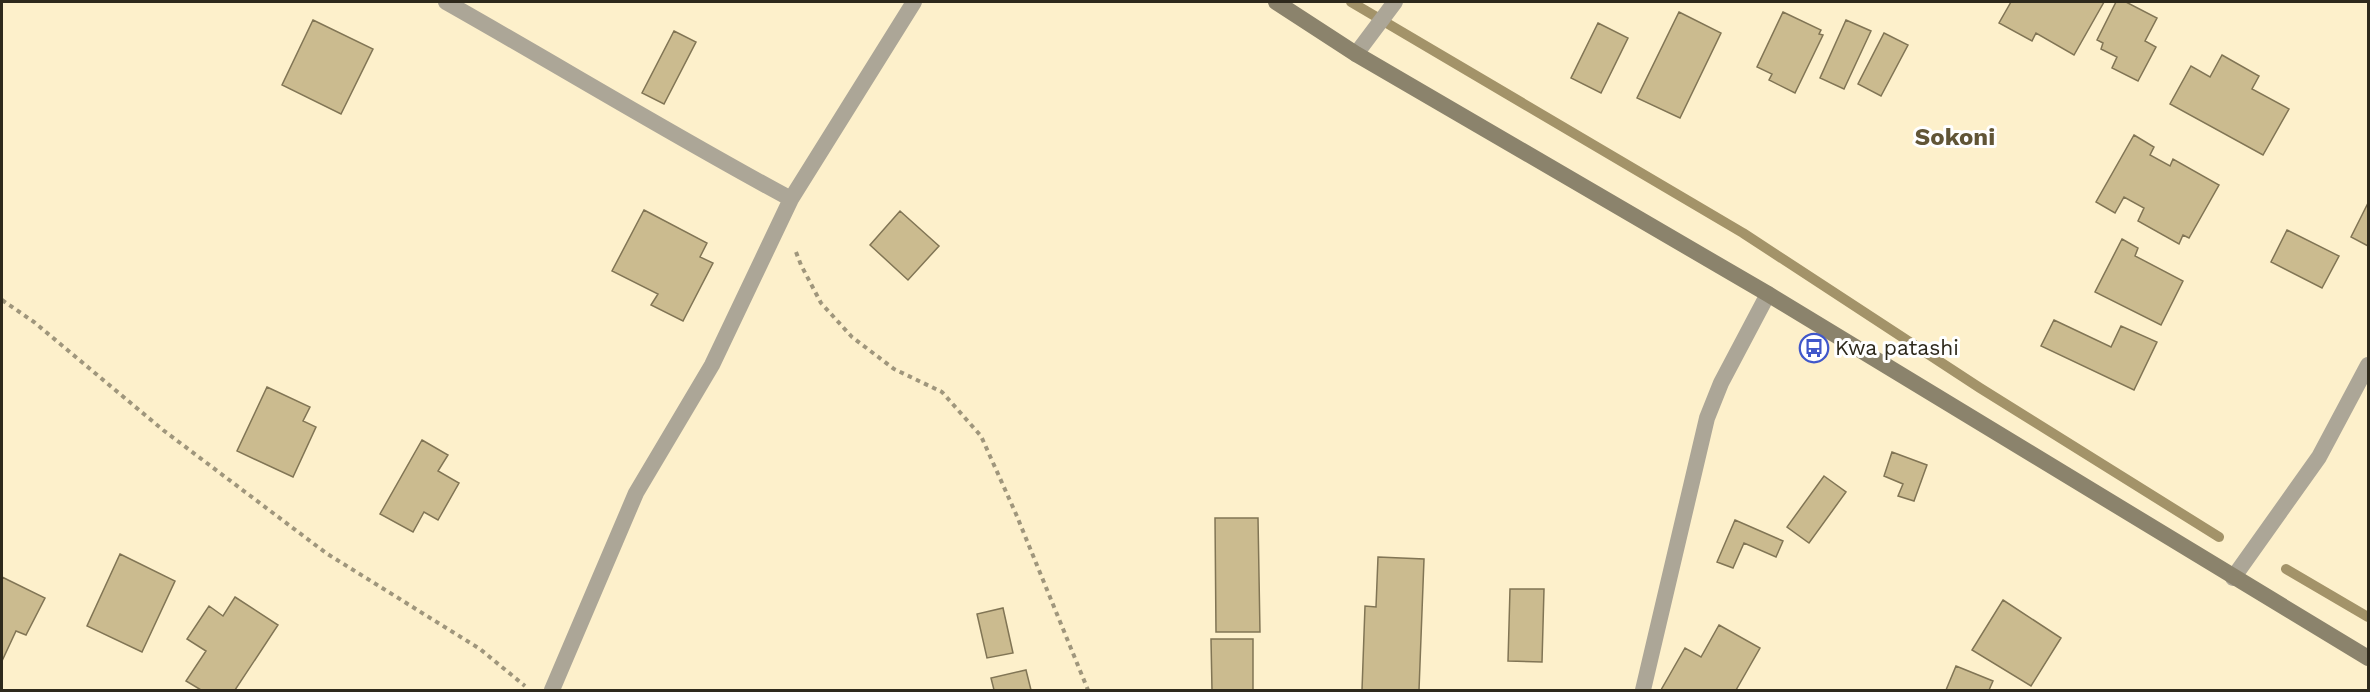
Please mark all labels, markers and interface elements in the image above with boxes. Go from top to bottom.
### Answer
district label: Sokoni [1915,123,1995,151]
bus stop icon: Kwa patashi [1798,332,1830,364]
place label: Kwa patashi [1835,335,1959,360]

